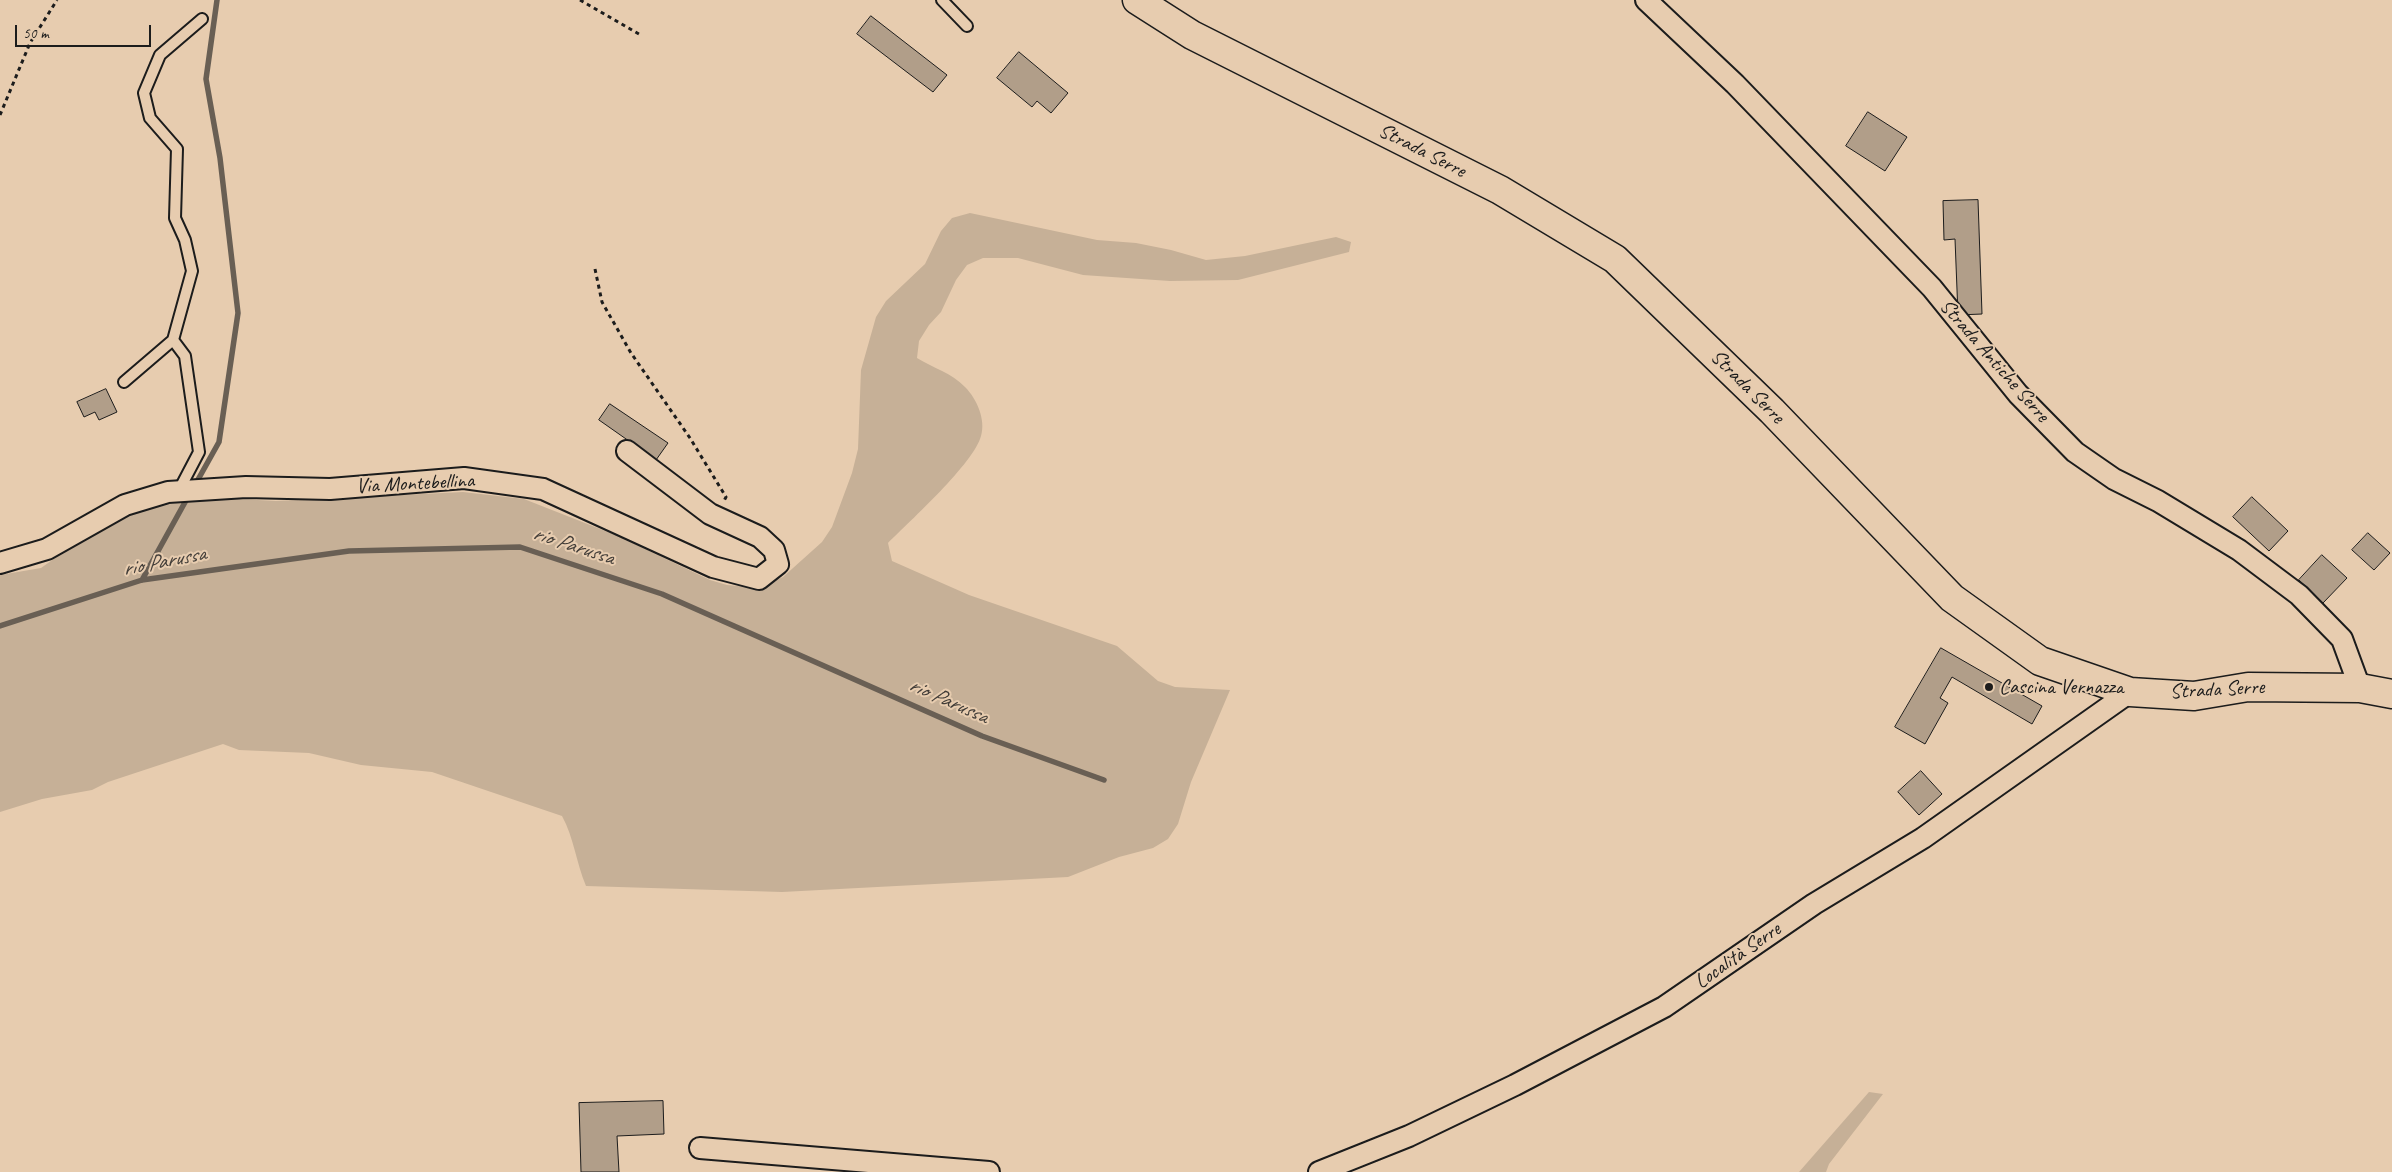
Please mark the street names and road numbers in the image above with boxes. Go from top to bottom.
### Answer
street label: Strada Serre [1374,118,1470,184]
street label: Strada Antiche Serre [1934,294,2054,428]
street label: Strada Serre [1705,345,1789,429]
street label: Via Montebellina [355,468,475,500]
street label: Strada Serre [2169,675,2265,705]
street label: Località Serre [1690,917,1786,995]

